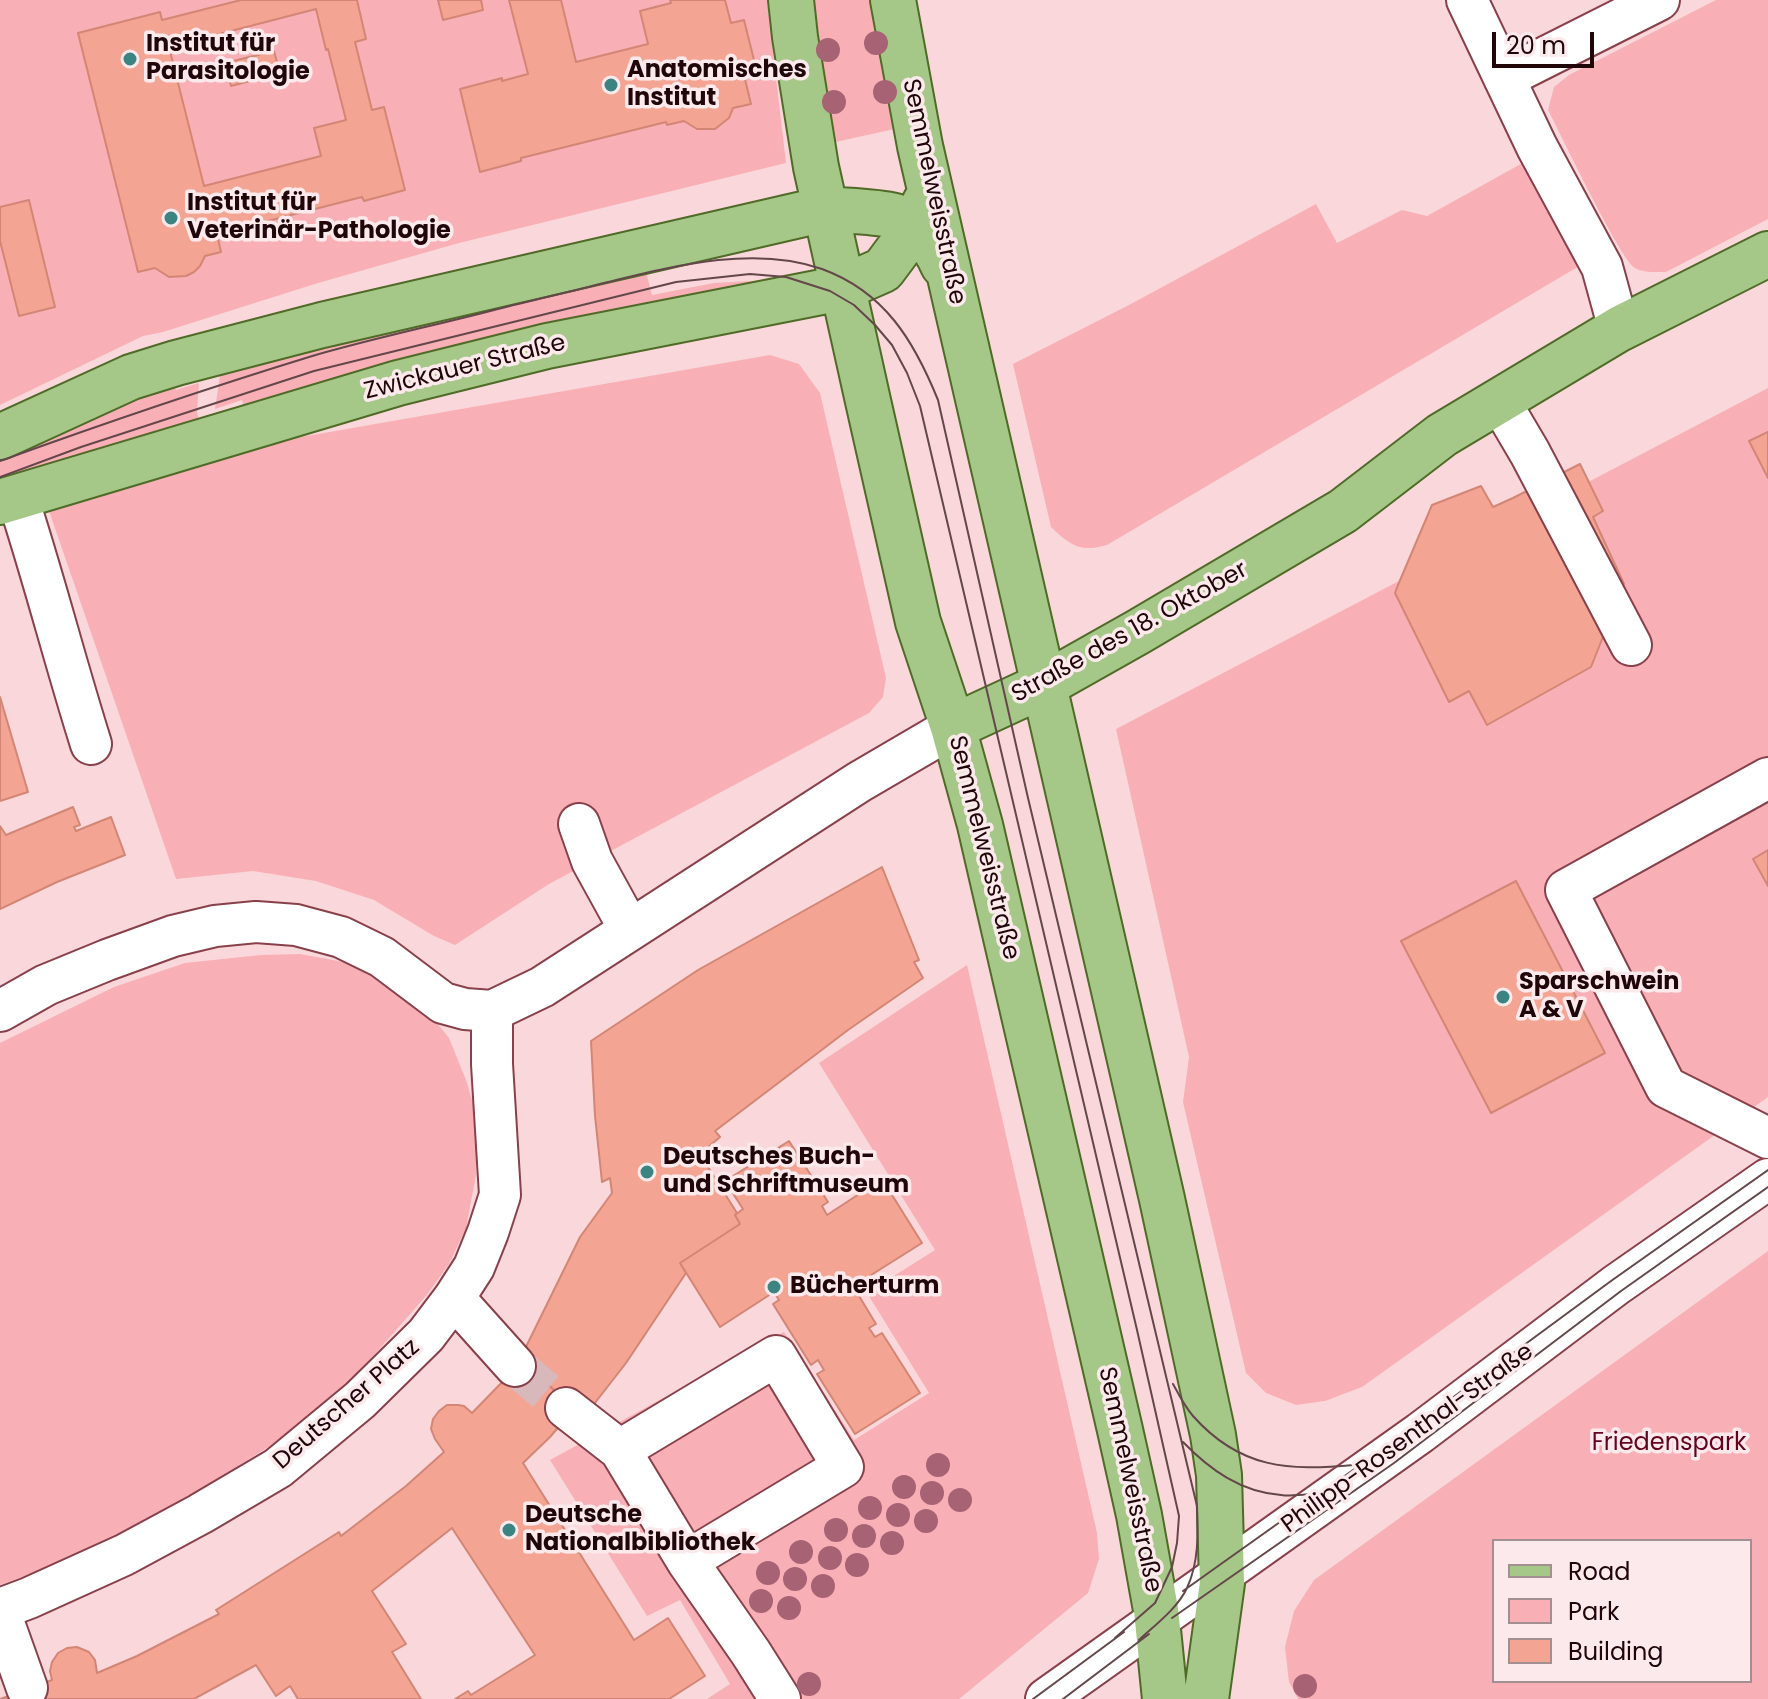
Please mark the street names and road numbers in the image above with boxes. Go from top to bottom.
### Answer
street label: Semmelweisstraße [895,77,971,307]
street label: Zwickauer Straße [361,329,569,407]
street label: Straße des 18. Oktober [1007,556,1253,710]
street label: Semmelweisstraße [941,733,1025,963]
street label: Deutscher Platz [268,1334,426,1476]
street label: Philipp-Rosenthal-Straße [1277,1338,1539,1540]
street label: Semmelweisstraße [1091,1365,1167,1595]

